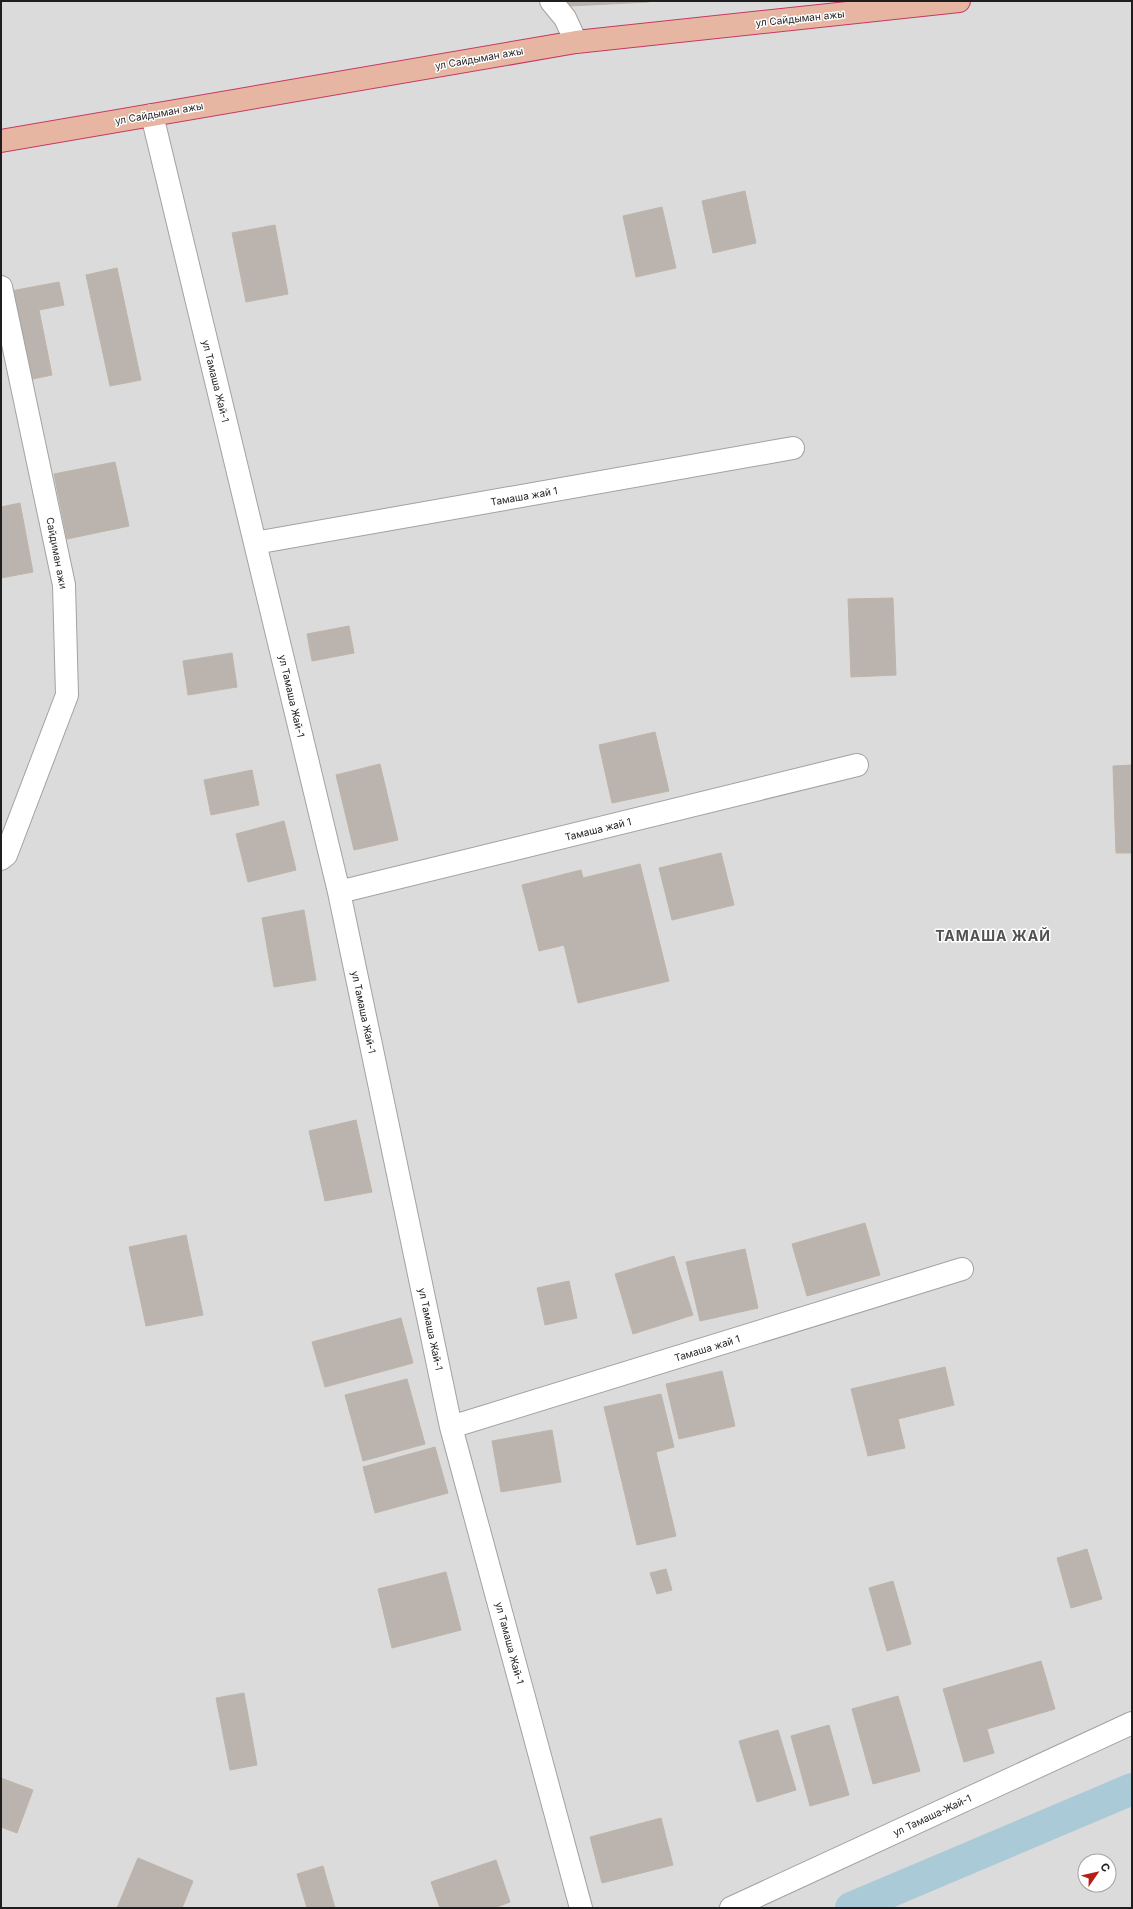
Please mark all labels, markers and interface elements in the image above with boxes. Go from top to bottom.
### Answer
street label: ул Сайдыман ажы [755,7,845,29]
street label: ул Сайдыман ажы [434,44,524,72]
street label: ул Сайдыман ажы [114,99,204,127]
street label: ул Тамаша Жай-1 [200,339,232,423]
street label: Тамаша жай 1 [490,484,558,508]
street label: Сайдиман ажи [44,516,70,590]
street label: ул Тамаша Жай-1 [277,654,307,738]
street label: Тамаша жай 1 [564,815,632,843]
district label: ТАМАША ЖАЙ [935,926,1051,944]
street label: ул Тамаша Жай-1 [349,970,379,1054]
street label: ул Тамаша Жай-1 [416,1287,446,1371]
street label: Тамаша жай 1 [673,1332,741,1364]
street label: ул Тамаша Жай-1 [493,1601,527,1685]
street label: ул Тамаша-Жай-1 [891,1792,973,1838]
north arrow [1077,1853,1117,1893]
text: С [1097,1860,1113,1875]

